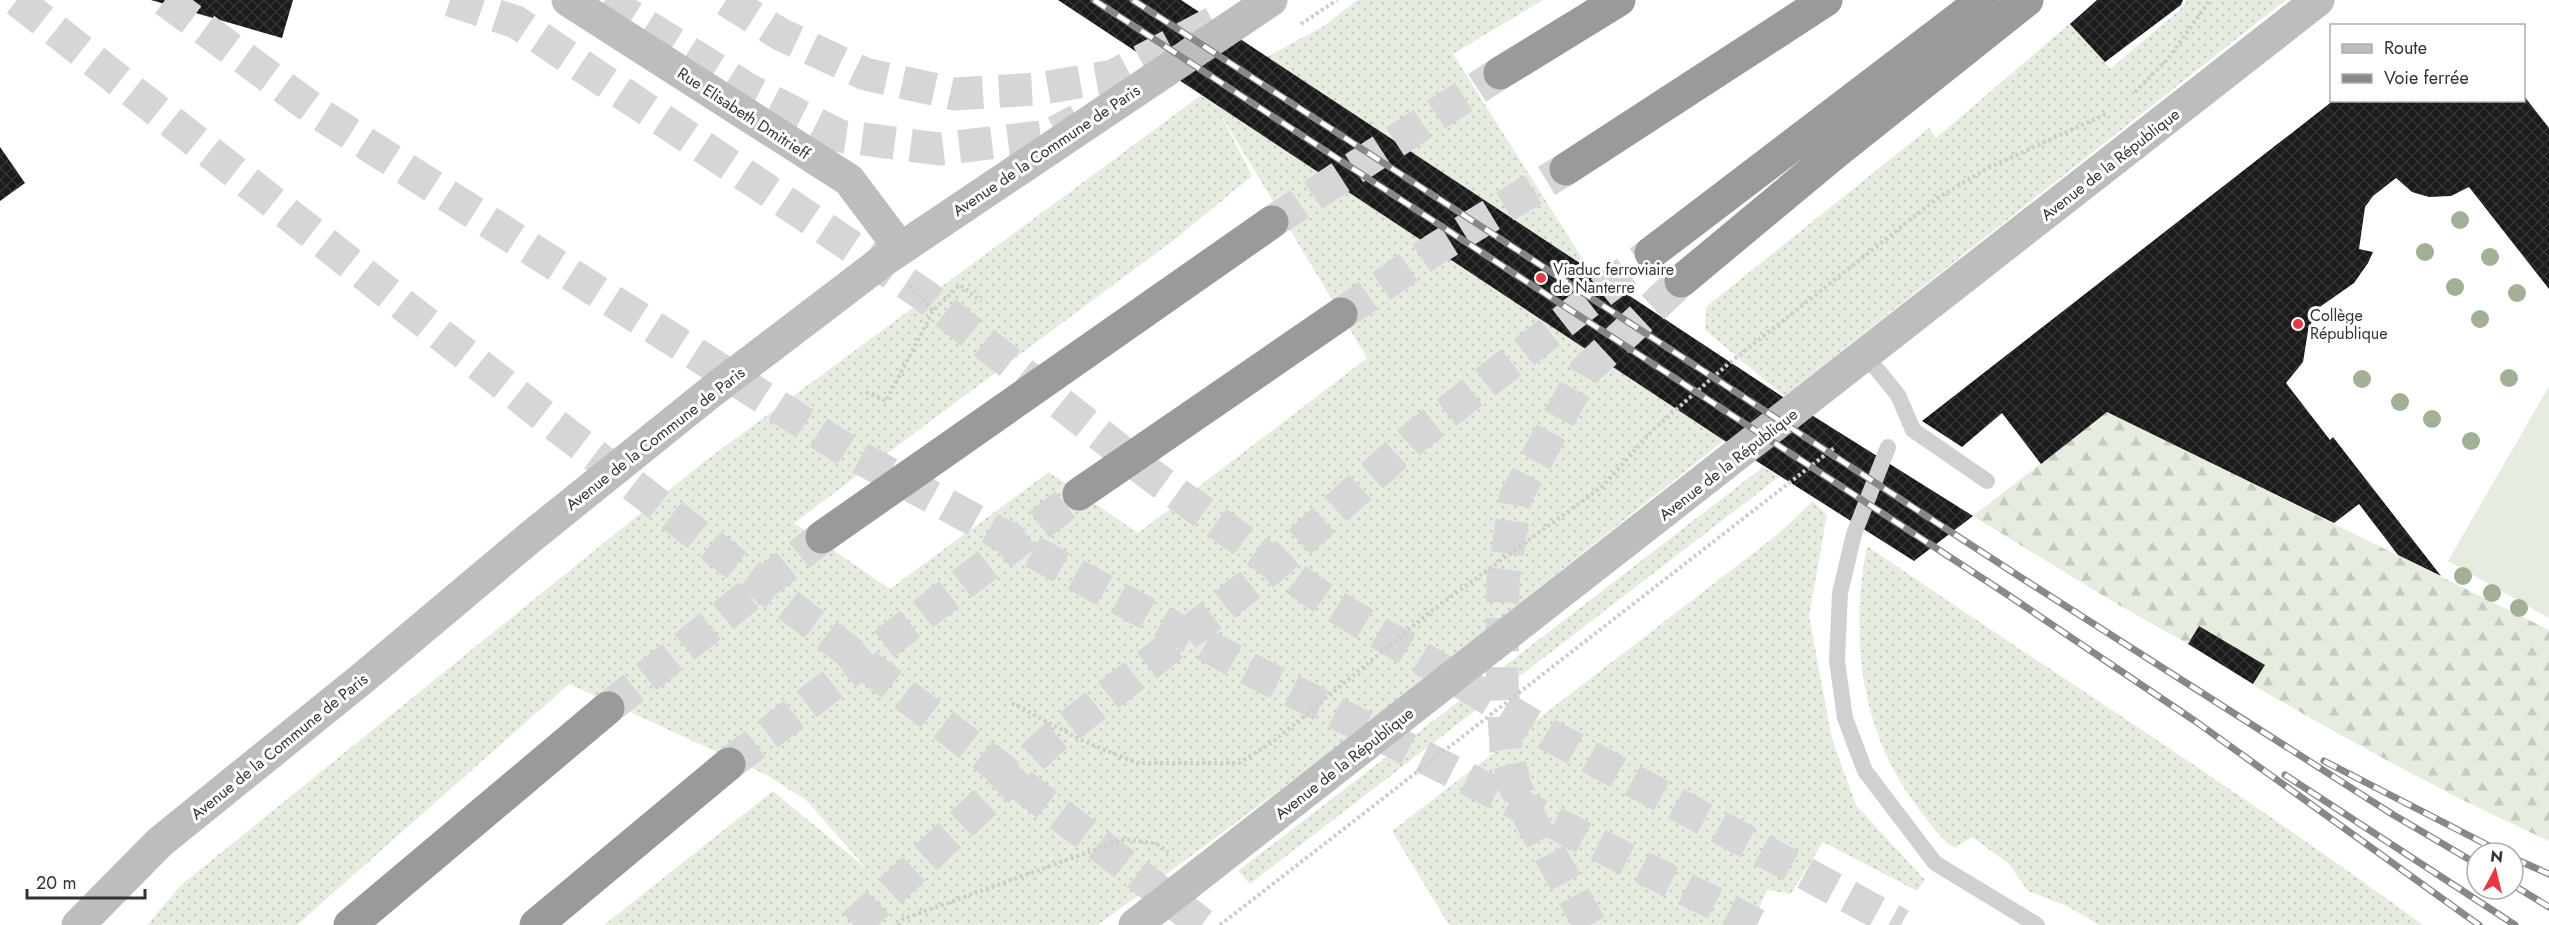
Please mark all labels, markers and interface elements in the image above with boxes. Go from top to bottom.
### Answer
legend [2330,24,2525,102]
text: Route [2384,35,2427,61]
street label: Rue Elisabeth Dmitrieff [673,62,815,165]
text: Voie ferrée [2384,65,2469,91]
street label: Avenue de la Commune de Paris [948,79,1145,222]
street label: Avenue de la République [2036,103,2185,226]
place label: Viaduc ferroviaire de Nanterre [1553,258,1674,299]
marker: Viaduc ferroviaire de Nanterre [1534,271,1548,285]
place label: Collège République [2310,304,2387,345]
marker: Collège République [2291,317,2305,331]
street label: Avenue de la Commune de Paris [561,361,750,516]
street label: Avenue de la République [1654,403,1803,526]
street label: Avenue de la Commune de Paris [186,668,373,825]
street label: Avenue de la République [1270,702,1419,825]
north arrow [2465,841,2525,901]
text: N [2489,844,2504,869]
scale bar [27,862,146,900]
text: 20 m [36,870,76,896]

